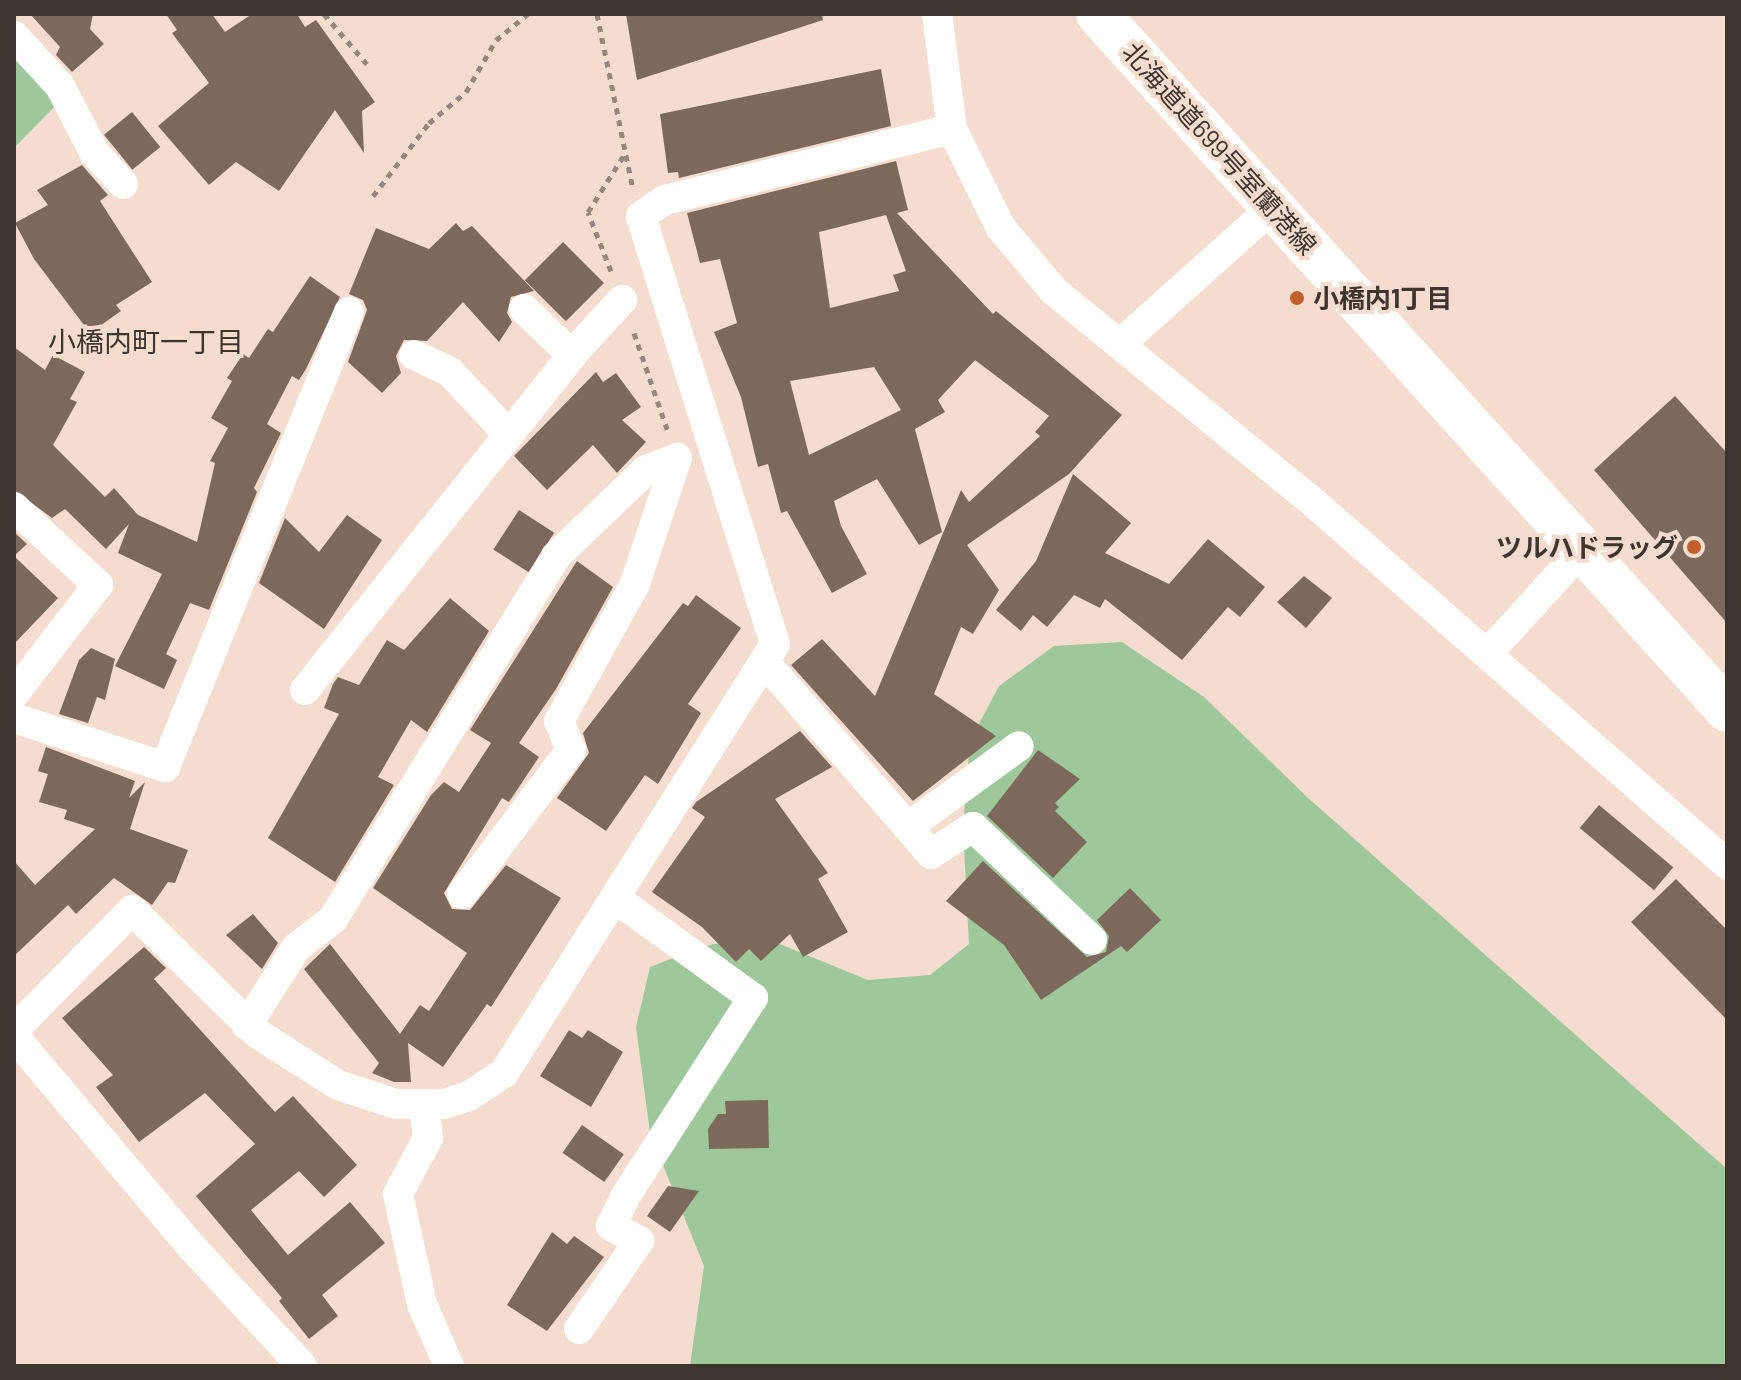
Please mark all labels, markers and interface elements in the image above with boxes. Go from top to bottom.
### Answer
street label: 北海道道699号室蘭港線 [1117,36,1323,260]
place label: 小橋内1丁目 [1313,282,1452,314]
marker: 小橋内1丁目 [1288,289,1306,307]
district label: 小橋内町一丁目 [48,324,244,358]
place label: ツルハドラッグ [1496,531,1678,563]
marker: ツルハドラッグ [1685,538,1703,556]

